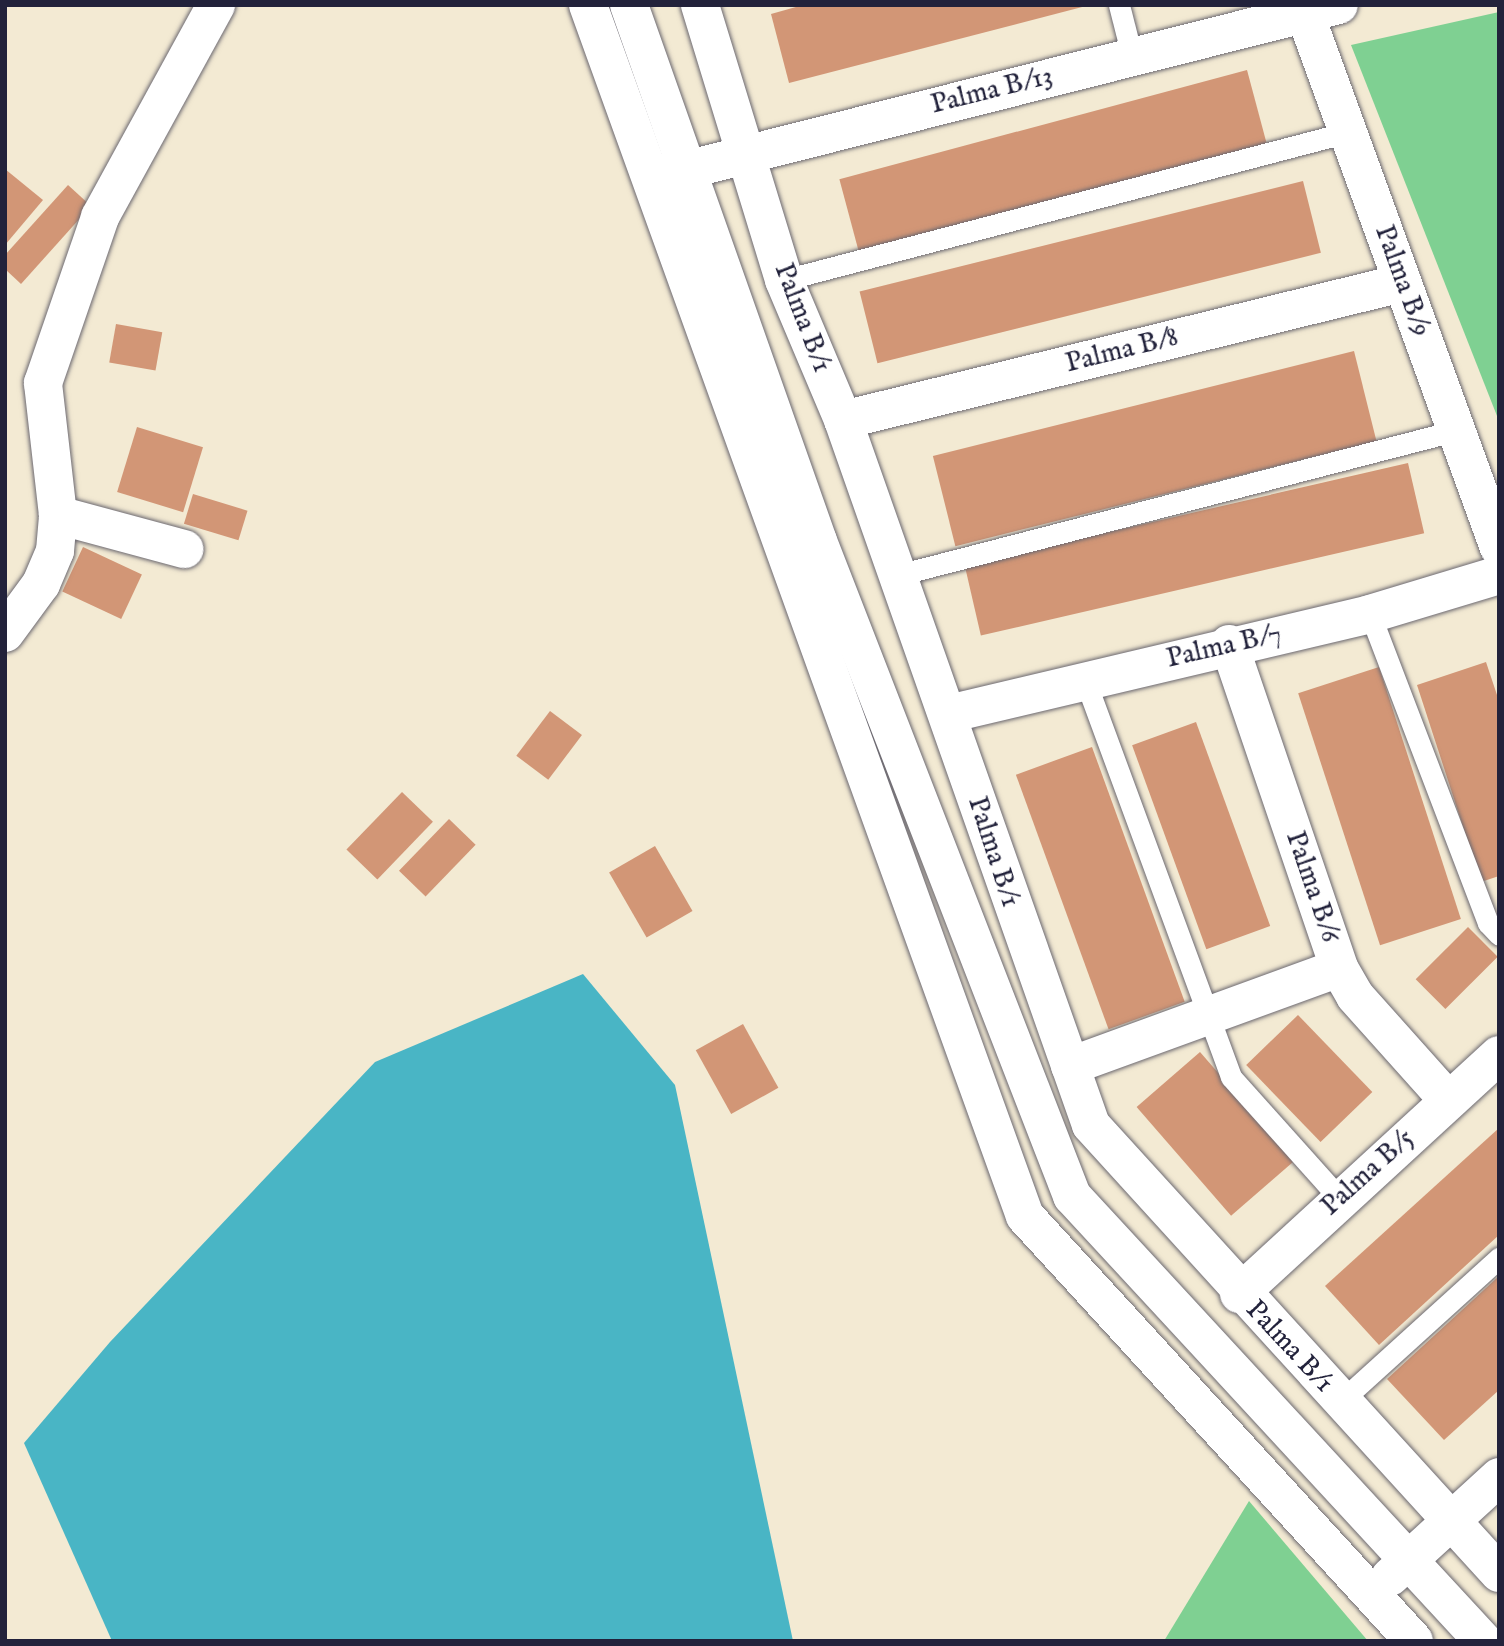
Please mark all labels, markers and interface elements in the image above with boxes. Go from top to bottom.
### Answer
street label: Palma B/13 [927,60,1057,122]
street label: Palma B/9 [1366,221,1438,341]
street label: Palma B/1 [766,259,838,377]
street label: Palma B/8 [1062,321,1182,381]
street label: Palma B/7 [1163,617,1285,677]
street label: Palma B/1 [959,793,1027,911]
street label: Palma B/6 [1277,827,1347,947]
street label: Palma B/5 [1314,1122,1422,1224]
street label: Palma B/1 [1238,1294,1340,1400]

